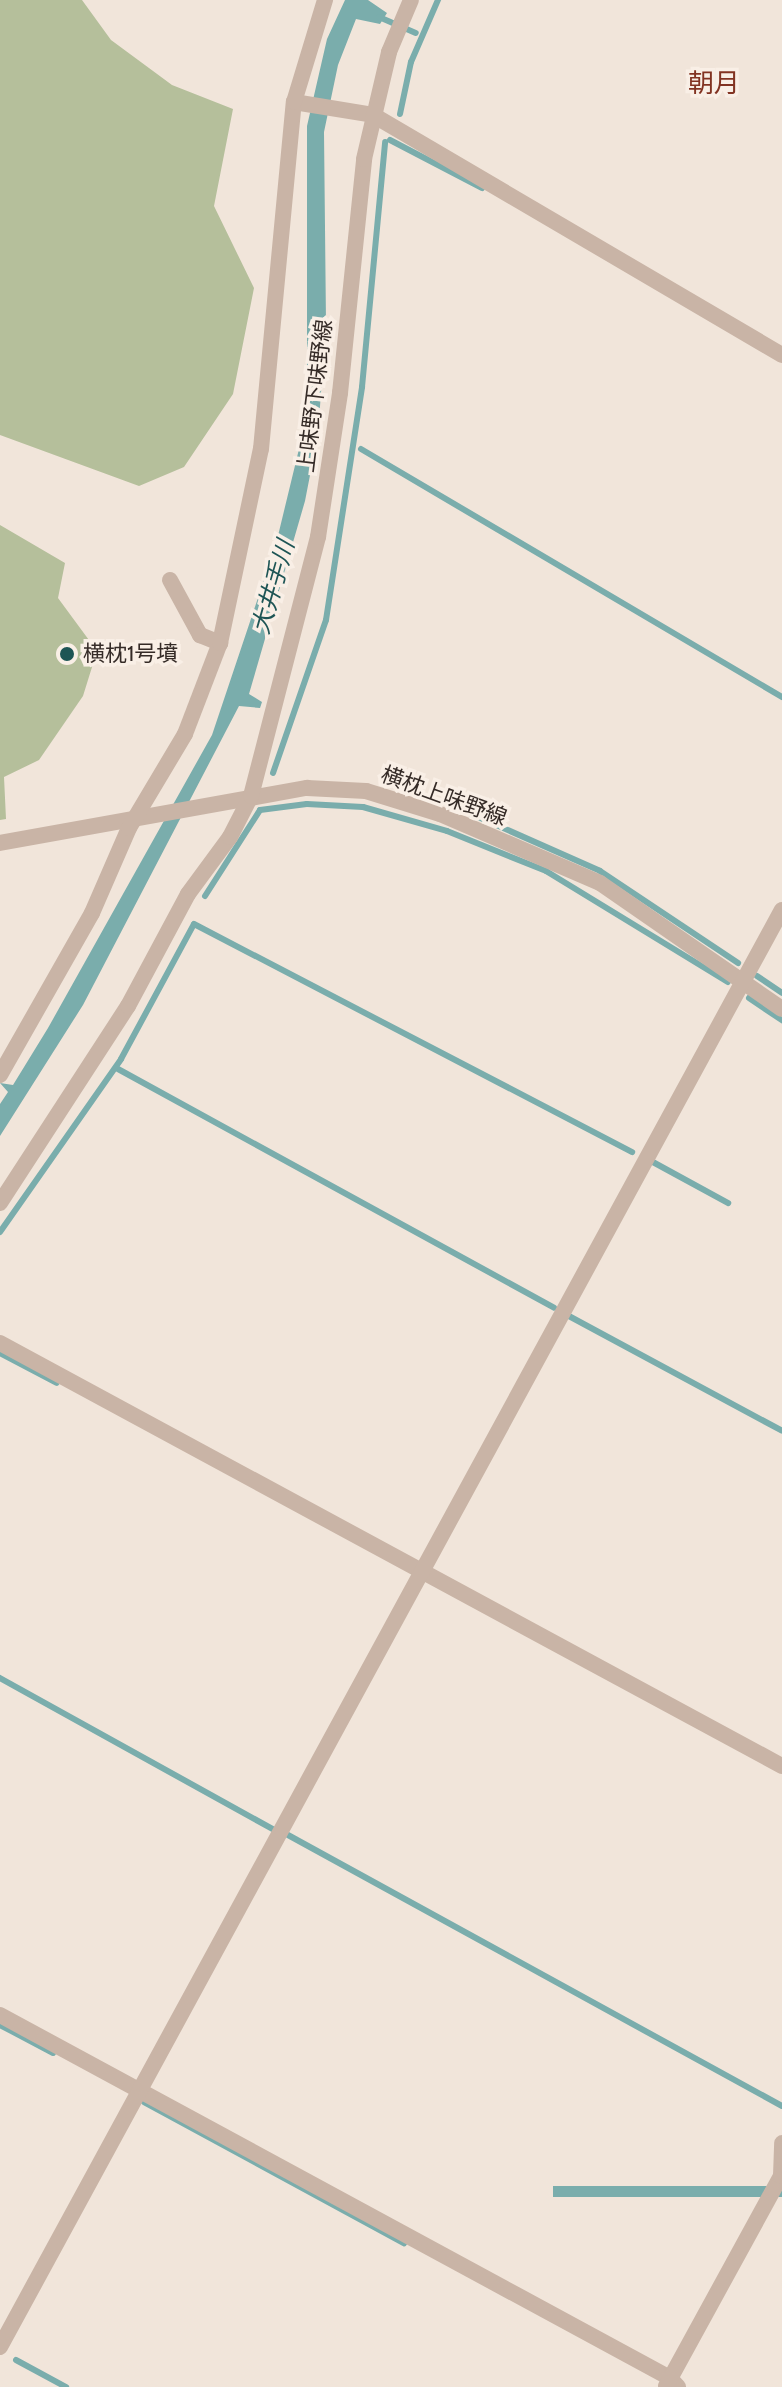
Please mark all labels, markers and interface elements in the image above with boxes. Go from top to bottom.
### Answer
district label: 朝月 [688,68,740,100]
street label: 上味野下味野線 [293,318,337,474]
water label: 大井手川 [246,537,300,637]
place label: 横枕1号墳 [83,641,178,667]
marker: 横枕1号墳 [58,645,76,663]
street label: 横枕上味野線 [377,761,511,831]

